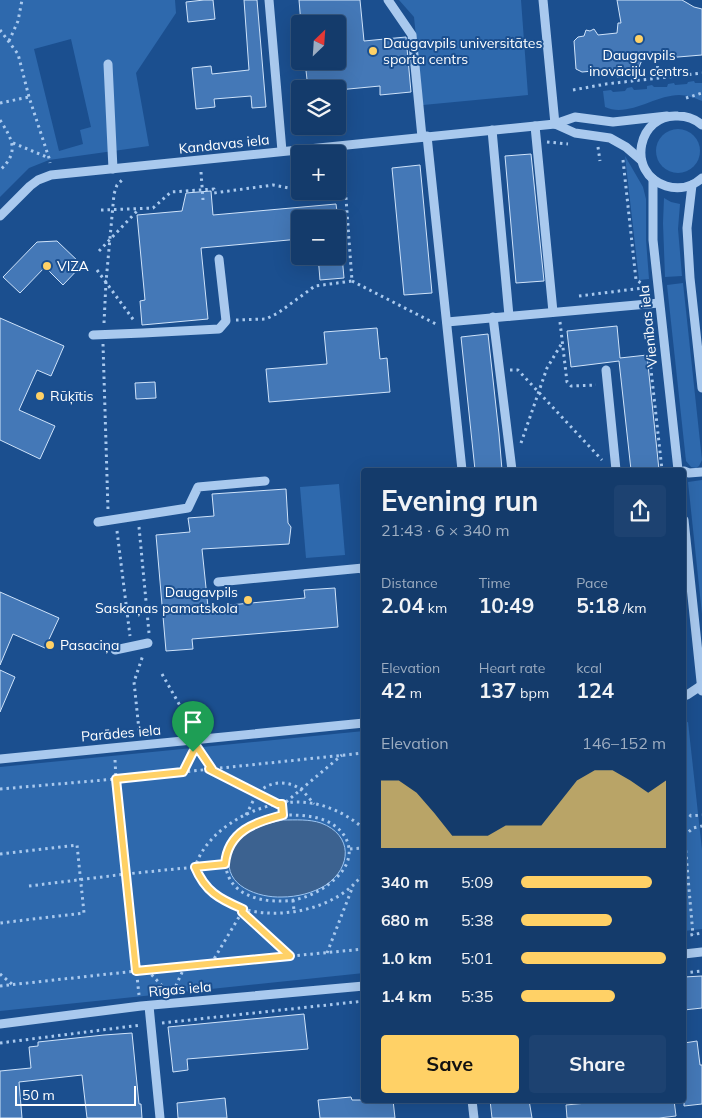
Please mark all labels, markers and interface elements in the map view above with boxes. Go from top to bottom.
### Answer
north arrow [291,15,346,70]
map controls [291,15,346,265]
marker: Daugavpils inovāciju centrs [633,33,645,45]
place label: Daugavpils universitātes sporta centrs [383,34,542,68]
marker: Daugavpils universitātes sporta centrs [367,45,379,57]
place label: Daugavpils inovāciju centrs [589,46,689,80]
button: layers [291,80,346,135]
street label: Kandavas iela [178,130,270,158]
button: + [291,145,346,200]
button: − [291,210,346,265]
place label: VIZA [57,257,90,275]
marker: VIZA [41,260,53,272]
street label: Vienības iela [635,284,661,368]
place label: Rūķītis [50,387,94,405]
marker: Rūķītis [34,390,46,402]
text: Evening run [381,483,538,518]
button: share [614,485,666,537]
text: 21:43 · 6 × 340 m [381,520,510,540]
text: Distance [381,574,438,592]
text: Time [479,574,510,592]
text: Pace [576,574,608,592]
place label: Daugavpils Saskaņas pamatskola [95,583,238,617]
text: 2.04 [381,592,424,618]
text: 10:49 [479,592,534,618]
text: 5:18 [576,592,619,618]
marker: Daugavpils Saskaņas pamatskola [242,594,254,606]
text: km [424,599,447,617]
text: /km [619,599,646,617]
place label: Pasaciņa [60,636,119,654]
marker: Pasaciņa [44,639,56,651]
text: Elevation [381,659,440,677]
text: Heart rate [479,659,545,677]
text: kcal [576,659,602,677]
text: 42 [381,677,406,703]
text: 137 [479,677,516,703]
text: 124 [576,677,614,703]
text: m [406,684,422,702]
text: bpm [516,684,549,702]
pin [172,701,214,752]
icon: arrive [179,708,207,736]
street label: Parādes iela [80,721,162,745]
text: Elevation [381,733,449,753]
text: 146–152 m [582,733,666,753]
text: 340 m [381,872,429,892]
text: 5:09 [461,872,493,892]
text: 680 m [381,910,429,930]
text: 5:38 [461,910,493,930]
text: 1.0 km [381,948,432,968]
text: 5:01 [461,948,493,968]
street label: Rīgas iela [148,977,212,1001]
text: 1.4 km [381,986,432,1006]
text: 5:35 [461,986,493,1006]
button: Save [381,1035,519,1093]
button: Share [529,1035,666,1093]
scale bar [15,1083,136,1106]
text: 50 m [22,1086,55,1104]

